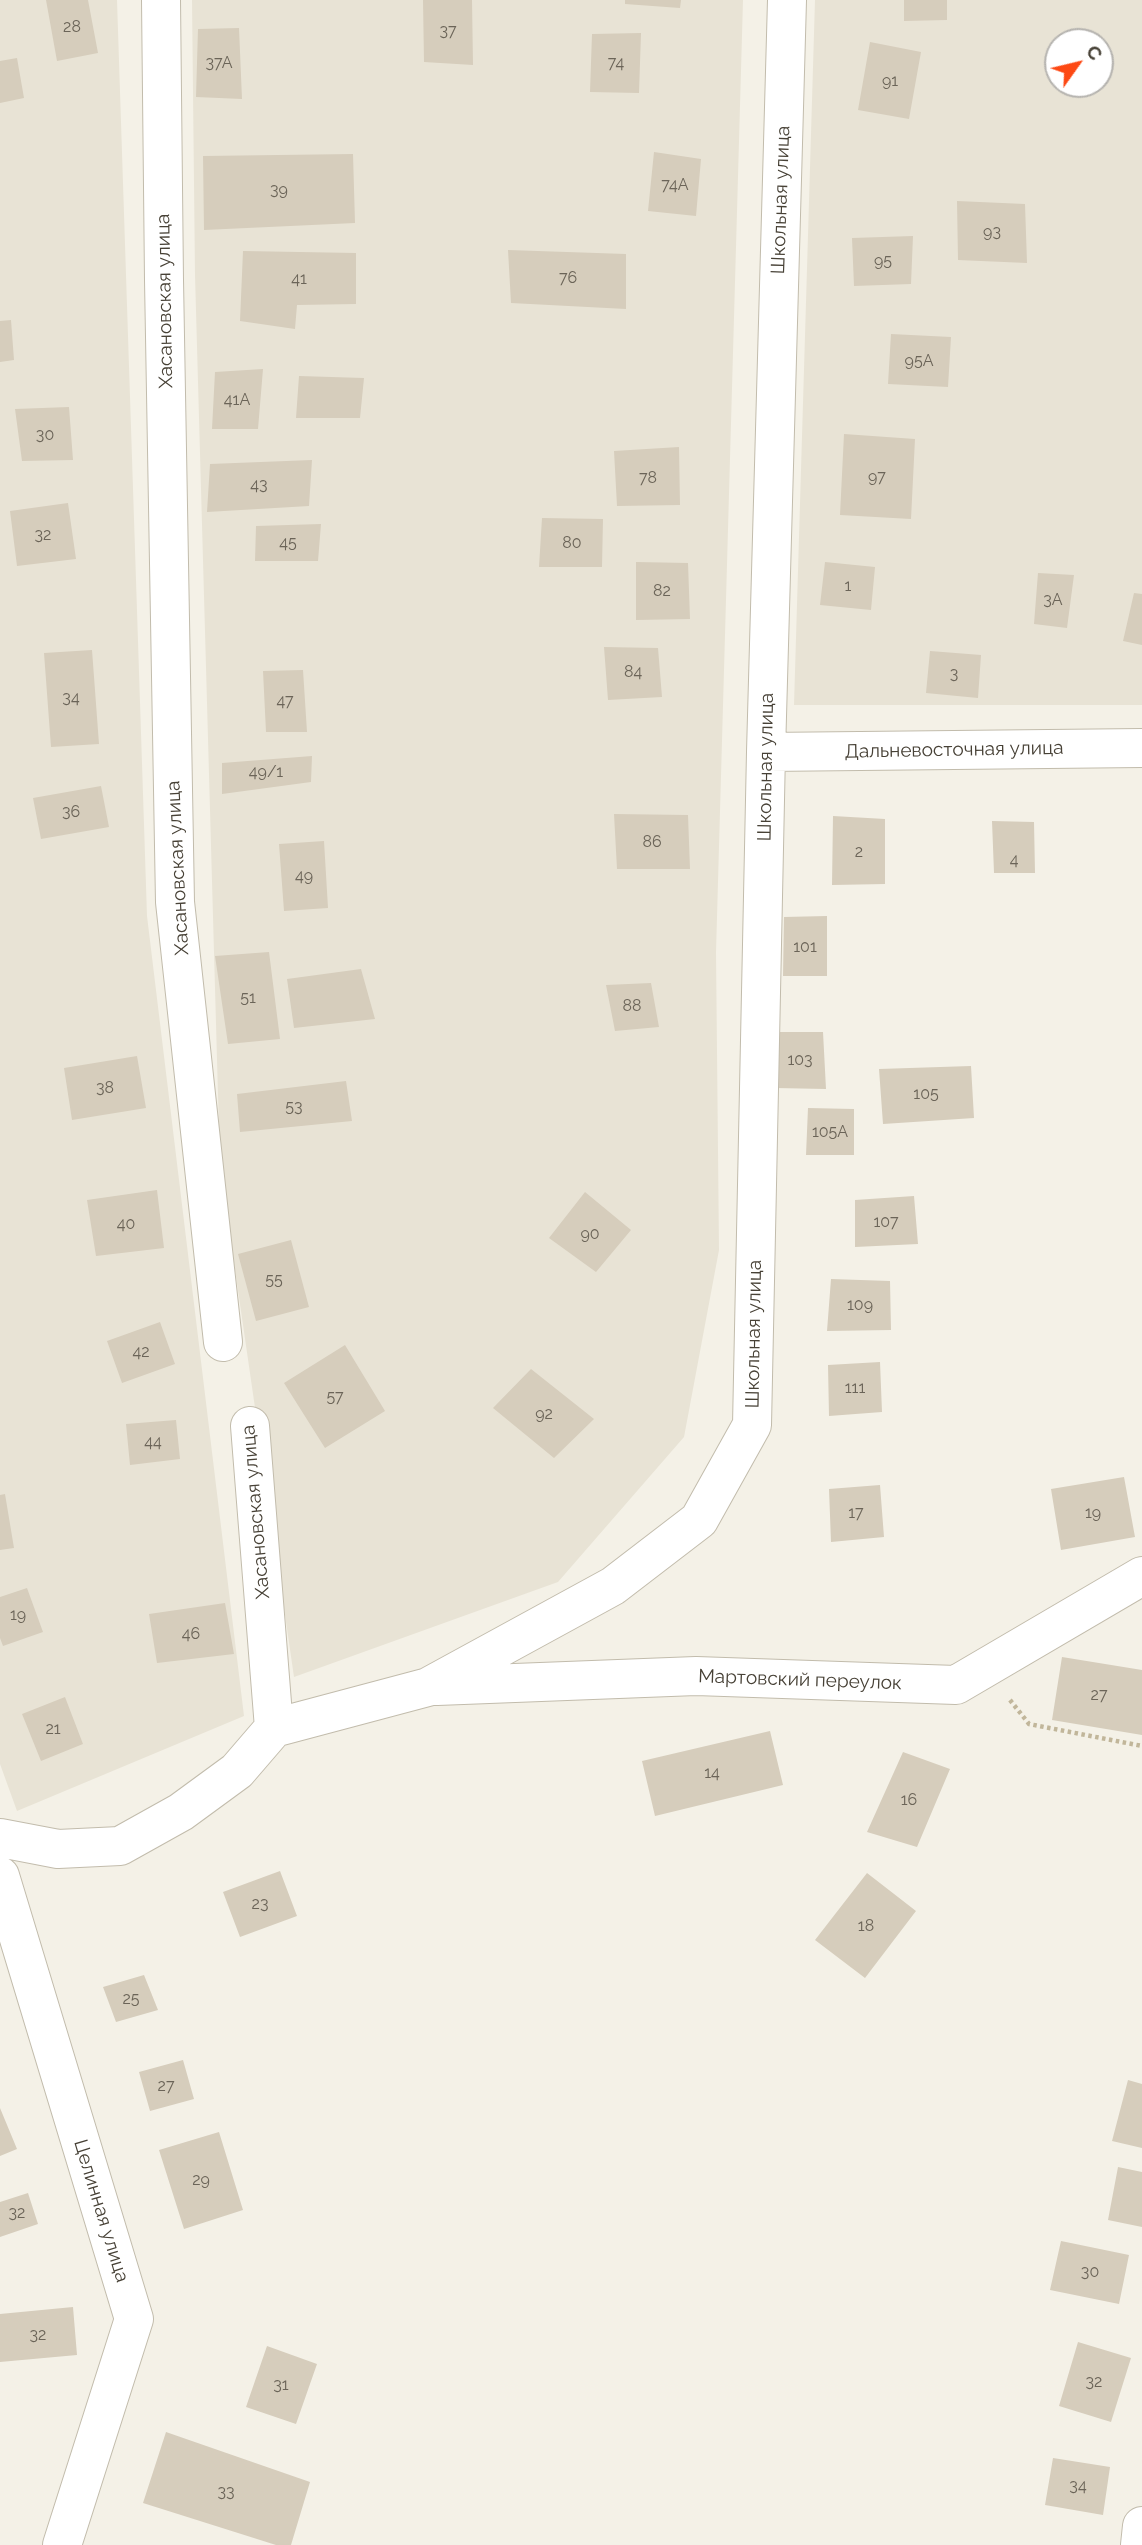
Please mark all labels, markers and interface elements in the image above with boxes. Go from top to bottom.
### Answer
house number: 28 [63,17,81,37]
house number: 37 [439,21,457,41]
north arrow [1044,28,1114,98]
text: С [1082,41,1108,64]
house number: 37А [205,53,233,73]
house number: 74 [608,53,624,73]
house number: 91 [882,71,898,91]
street label: Школьная улица [767,125,795,275]
house number: 74А [661,175,689,195]
house number: 39 [270,180,288,200]
street label: Хасановская улица [152,213,178,389]
house number: 93 [983,222,1001,242]
house number: 95 [874,251,892,271]
house number: 76 [559,268,577,288]
house number: 41 [291,269,307,289]
house number: 95А [905,351,933,371]
house number: 41А [224,390,250,410]
house number: 30 [36,425,54,445]
house number: 97 [868,467,886,487]
house number: 78 [639,468,657,488]
house number: 43 [250,475,268,495]
house number: 32 [35,525,51,545]
house number: 45 [279,533,297,553]
house number: 80 [562,533,582,553]
house number: 1 [845,576,851,596]
house number: 82 [653,581,671,601]
house number: 3А [1043,590,1063,610]
house number: 84 [624,662,642,682]
house number: 3 [950,664,958,684]
house number: 34 [62,688,80,708]
house number: 47 [276,691,294,711]
street label: Школьная улица [753,692,779,842]
street label: Дальневосточная улица [844,737,1064,763]
house number: 49/1 [249,762,283,782]
street label: Хасановская улица [162,780,194,956]
house number: 36 [62,802,80,822]
house number: 86 [642,832,662,852]
house number: 2 [855,842,863,862]
house number: 4 [1010,850,1018,870]
house number: 49 [295,866,313,886]
house number: 101 [793,937,817,957]
house number: 51 [240,988,256,1008]
house number: 88 [623,996,641,1016]
house number: 103 [787,1050,813,1070]
house number: 38 [96,1078,114,1098]
house number: 105 [913,1084,939,1104]
house number: 53 [285,1097,303,1117]
house number: 105А [812,1122,848,1142]
house number: 107 [873,1212,899,1232]
house number: 40 [117,1214,135,1234]
house number: 90 [580,1224,600,1244]
street label: Школьная улица [741,1259,767,1409]
house number: 55 [265,1270,283,1290]
house number: 109 [847,1295,873,1315]
house number: 42 [132,1342,150,1362]
house number: 111 [845,1378,865,1398]
house number: 57 [326,1387,344,1407]
house number: 92 [535,1404,553,1424]
street label: Хасановская улица [237,1424,275,1600]
house number: 44 [144,1432,162,1452]
house number: 17 [848,1503,864,1523]
house number: 19 [1085,1503,1101,1523]
house number: 19 [10,1605,26,1625]
house number: 46 [182,1624,200,1644]
street label: Мартовский переулок [698,1665,902,1695]
house number: 27 [1091,1685,1107,1705]
house number: 21 [45,1719,61,1739]
house number: 14 [704,1763,720,1783]
house number: 16 [901,1790,917,1810]
house number: 23 [252,1894,268,1914]
house number: 18 [858,1916,874,1936]
house number: 25 [122,1989,140,2009]
house number: 27 [158,2076,174,2096]
street label: Целинная улица [68,2137,134,2285]
house number: 29 [192,2170,210,2190]
house number: 32 [9,2203,25,2223]
house number: 30 [1081,2262,1099,2282]
house number: 32 [30,2325,46,2345]
house number: 32 [1086,2372,1102,2392]
house number: 31 [273,2375,289,2395]
house number: 34 [1069,2476,1087,2496]
house number: 33 [217,2482,235,2502]

